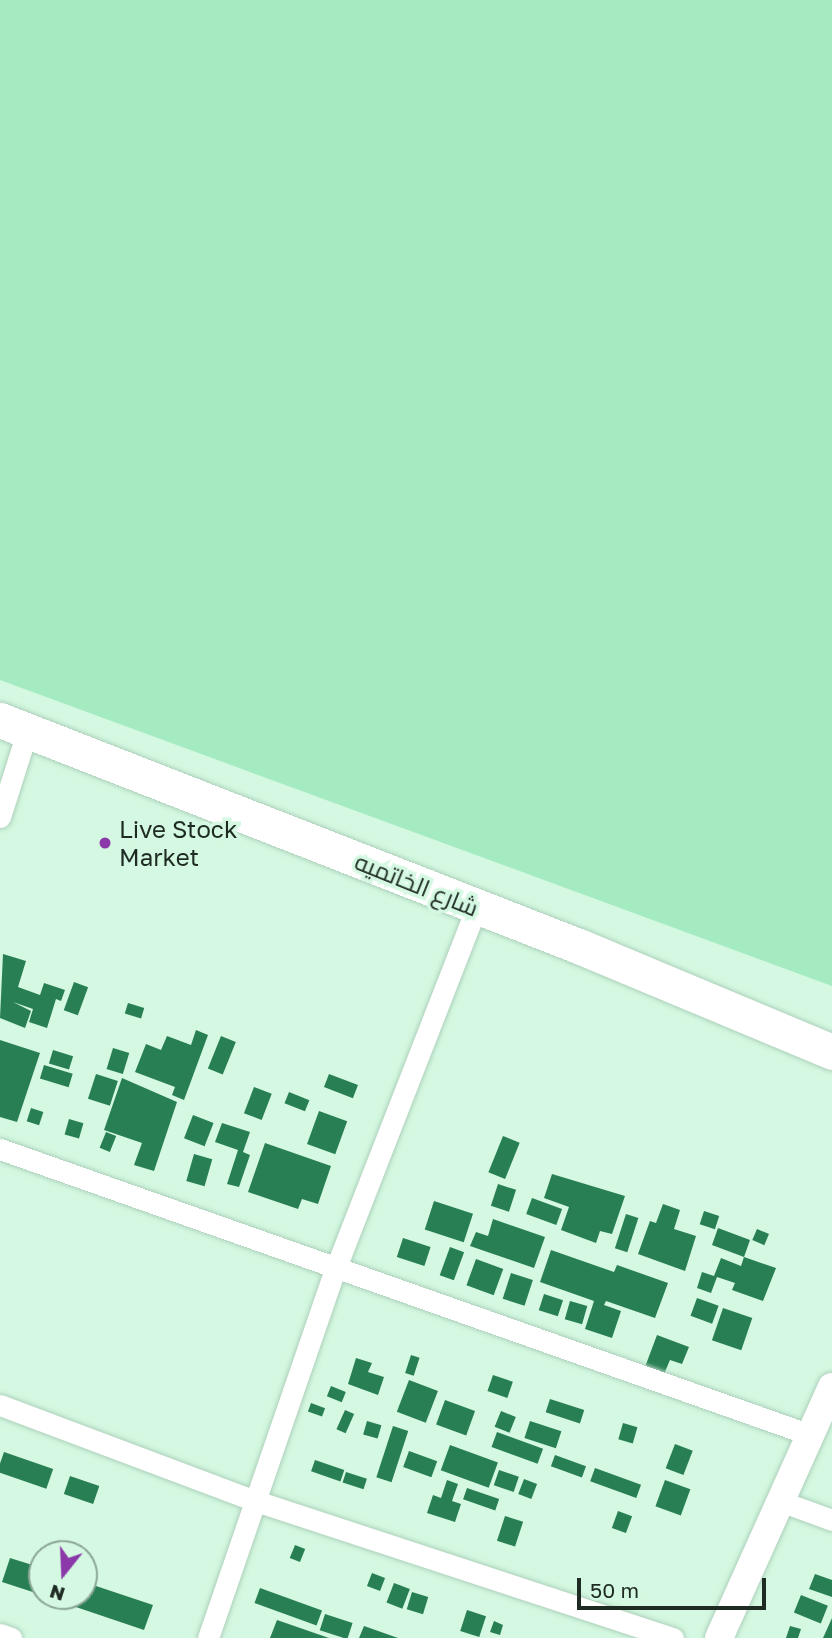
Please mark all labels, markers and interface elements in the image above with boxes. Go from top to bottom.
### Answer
place label: Live Stock Market [119,815,238,871]
marker: Live Stock Market [97,835,113,851]
street label: شارع الخاتميه [351,846,483,922]
north arrow [28,1540,98,1610]
scale bar [580,1564,769,1608]
text: 50 m [590,1577,639,1603]
text: N [47,1580,67,1607]

